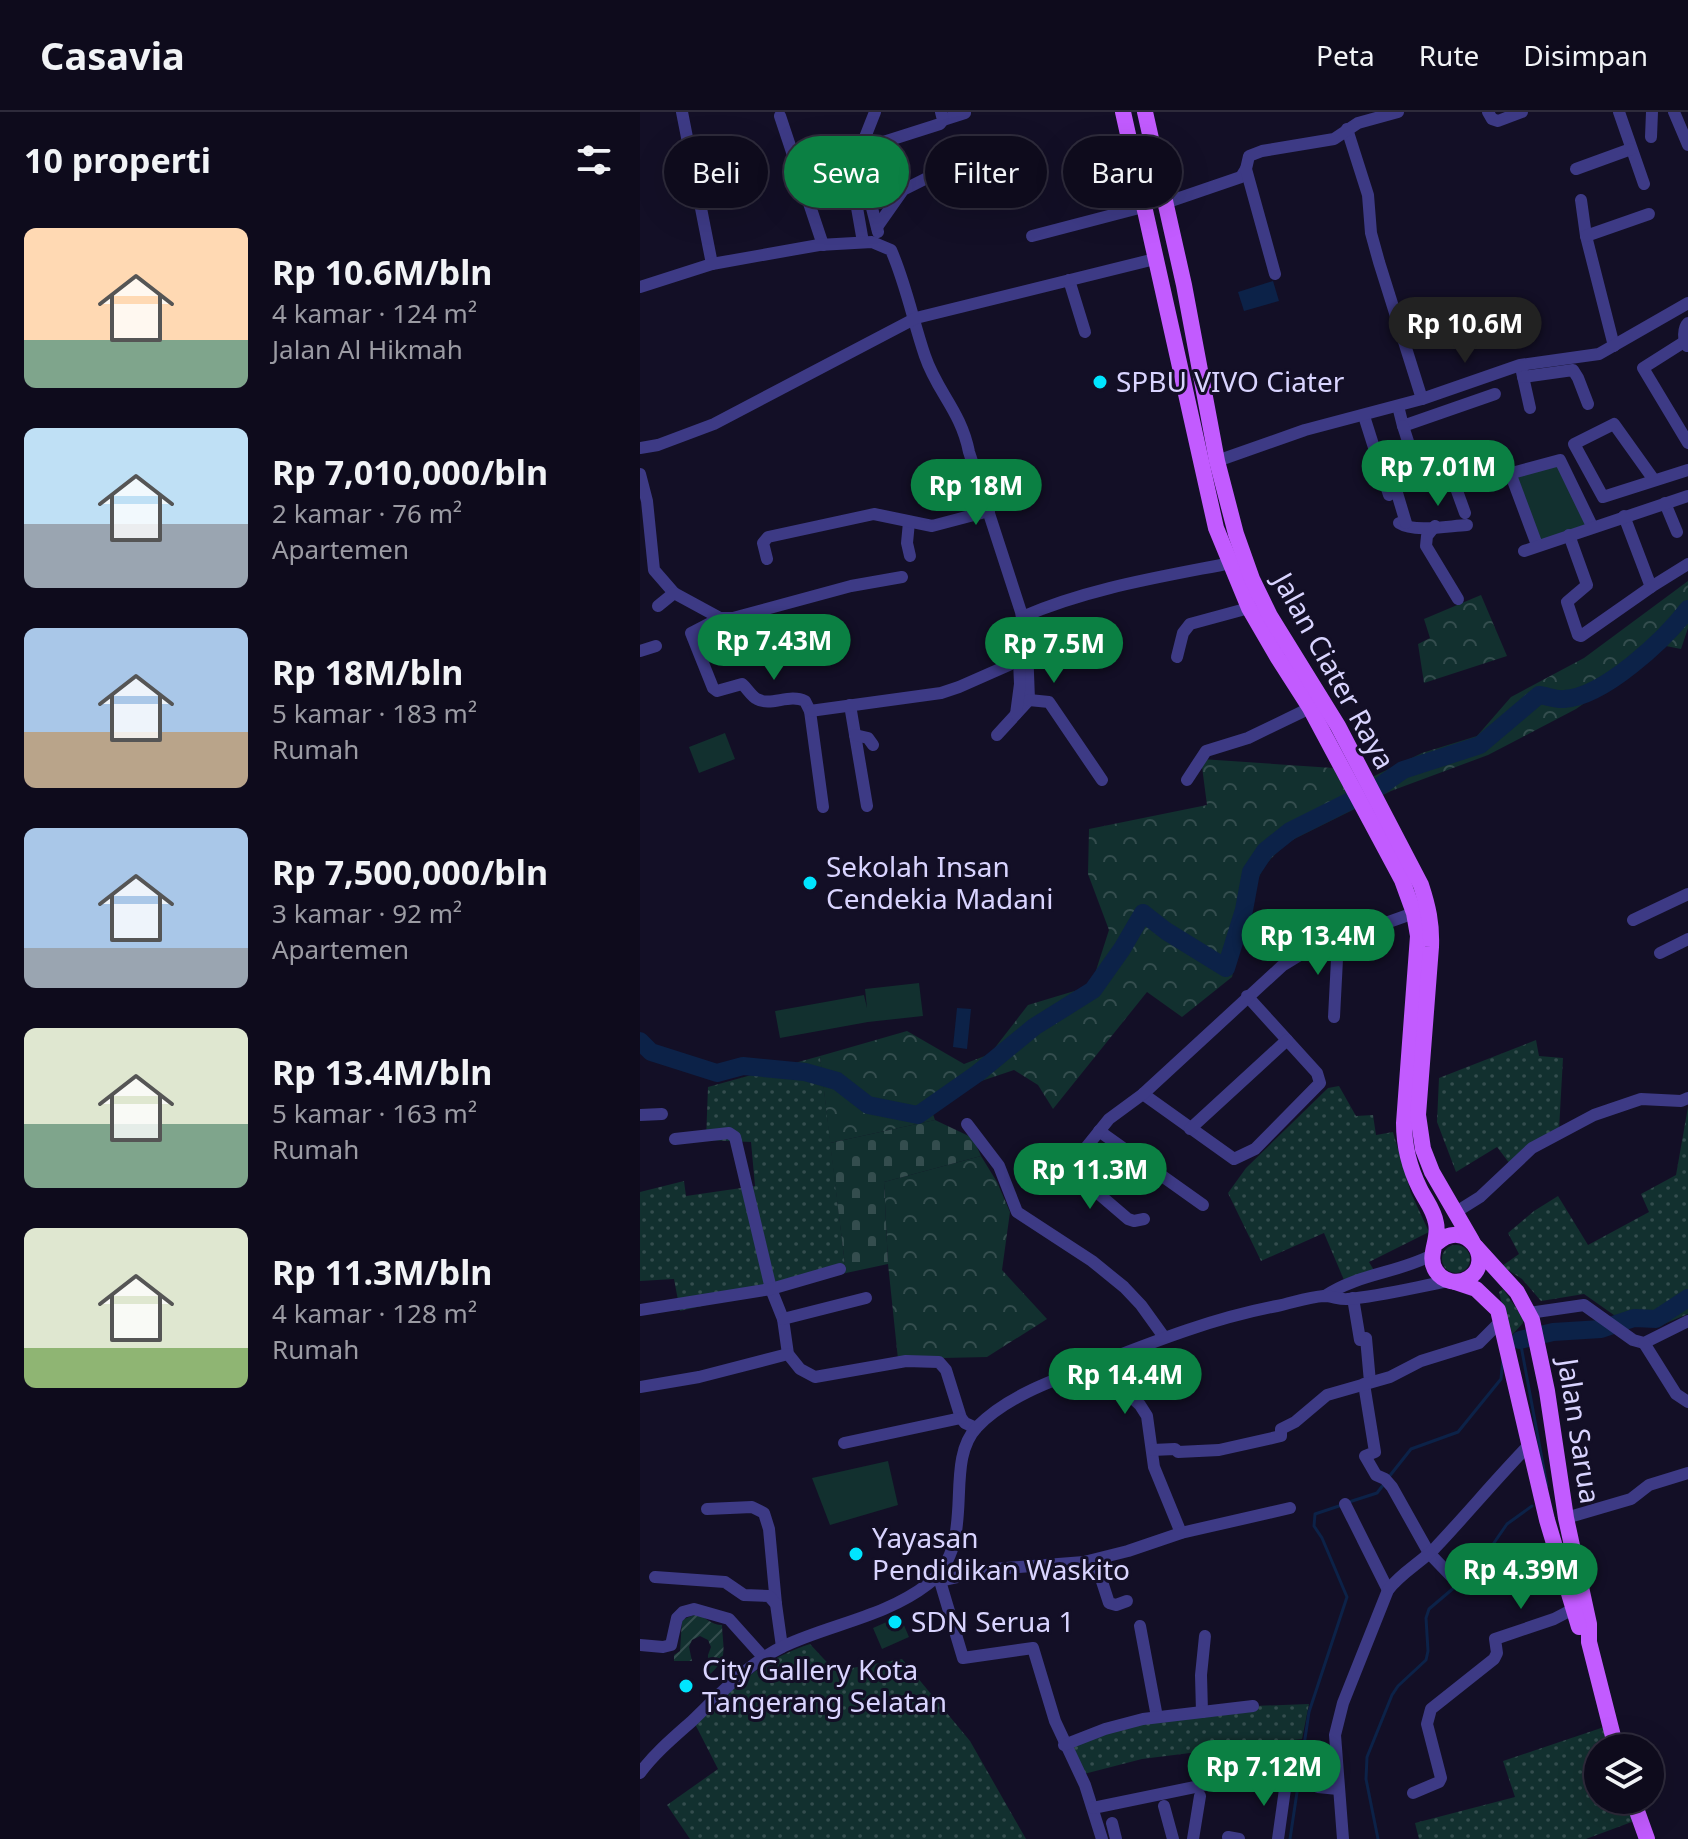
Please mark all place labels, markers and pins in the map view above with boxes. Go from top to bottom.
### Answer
pin: Rp 10.6M [1382,297,1548,365]
place label: SPBU VIVO Ciater [1116,362,1345,400]
marker: SPBU VIVO Ciater [1091,373,1109,391]
pin: Rp 7.01M [1355,440,1521,508]
pin: Rp 18M [911,459,1041,527]
pin: Rp 7.43M [691,614,857,682]
pin: Rp 7.5M [980,617,1128,685]
place label: Sekolah Insan Cendekia Madani [826,847,1054,917]
marker: Sekolah Insan Cendekia Madani [801,874,819,892]
pin: Rp 13.4M [1235,909,1401,977]
pin: Rp 11.3M [1007,1143,1173,1211]
pin: Rp 14.4M [1042,1348,1208,1416]
place label: Yayasan Pendidikan Waskito [872,1518,1130,1588]
pin: Rp 4.39M [1438,1543,1604,1611]
marker: Yayasan Pendidikan Waskito [847,1545,865,1563]
place label: SDN Serua 1 [911,1602,1074,1640]
marker: SDN Serua 1 [886,1613,904,1631]
place label: City Gallery Kota Tangerang Selatan [702,1650,947,1720]
marker: City Gallery Kota Tangerang Selatan [677,1677,695,1695]
pin: Rp 7.12M [1181,1740,1347,1808]

